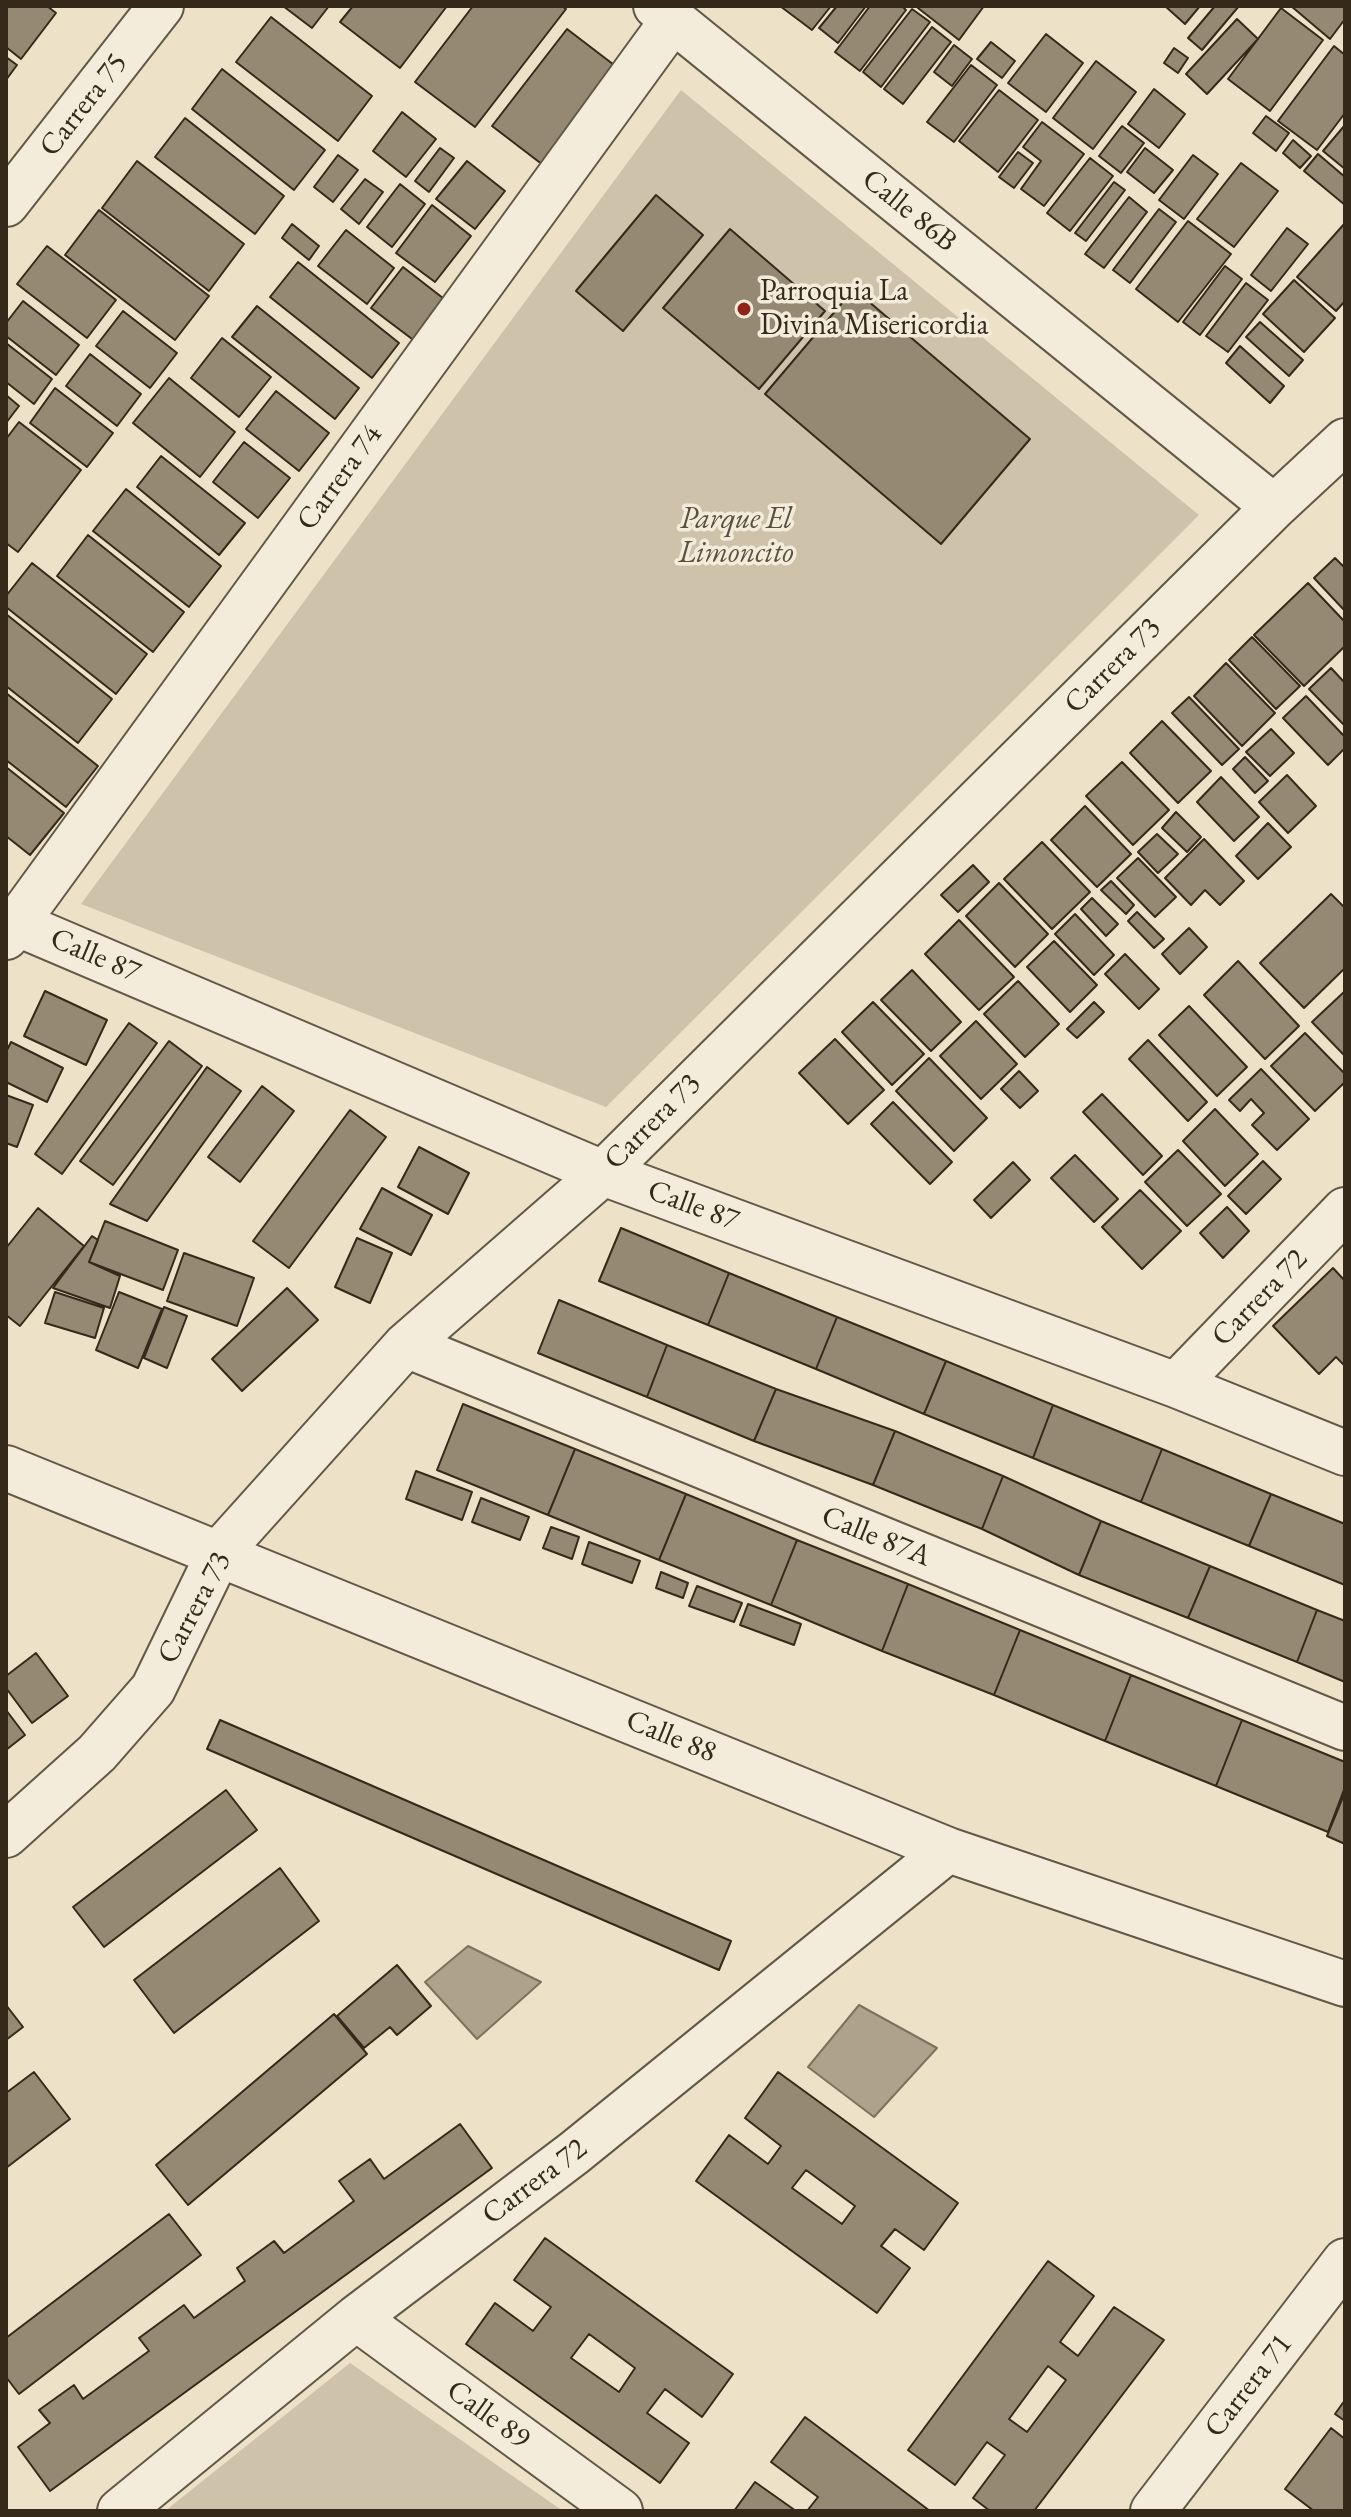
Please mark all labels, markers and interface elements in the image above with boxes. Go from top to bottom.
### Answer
street label: Carrera 75 [32,46,136,164]
street label: Calle 86B [854,162,964,260]
place label: Parroquia La Divina Misericordia [760,274,988,344]
marker: Parroquia La Divina Misericordia [735,300,753,318]
street label: Carrera 74 [290,418,390,538]
park label: Parque El Limoncito [678,502,794,572]
street label: Carrera 73 [1057,610,1169,722]
street label: Calle 87 [45,921,145,991]
street label: Carrera 73 [597,1066,709,1178]
street label: Calle 87 [643,1173,743,1239]
street label: Carrera 72 [1205,1242,1315,1354]
street label: Calle 87A [816,1499,936,1575]
street label: Carrera 73 [151,1546,239,1670]
street label: Calle 88 [621,1703,721,1771]
street label: Carrera 72 [476,2131,594,2233]
street label: Carrera 71 [1197,2327,1301,2445]
street label: Calle 89 [439,2373,537,2457]

